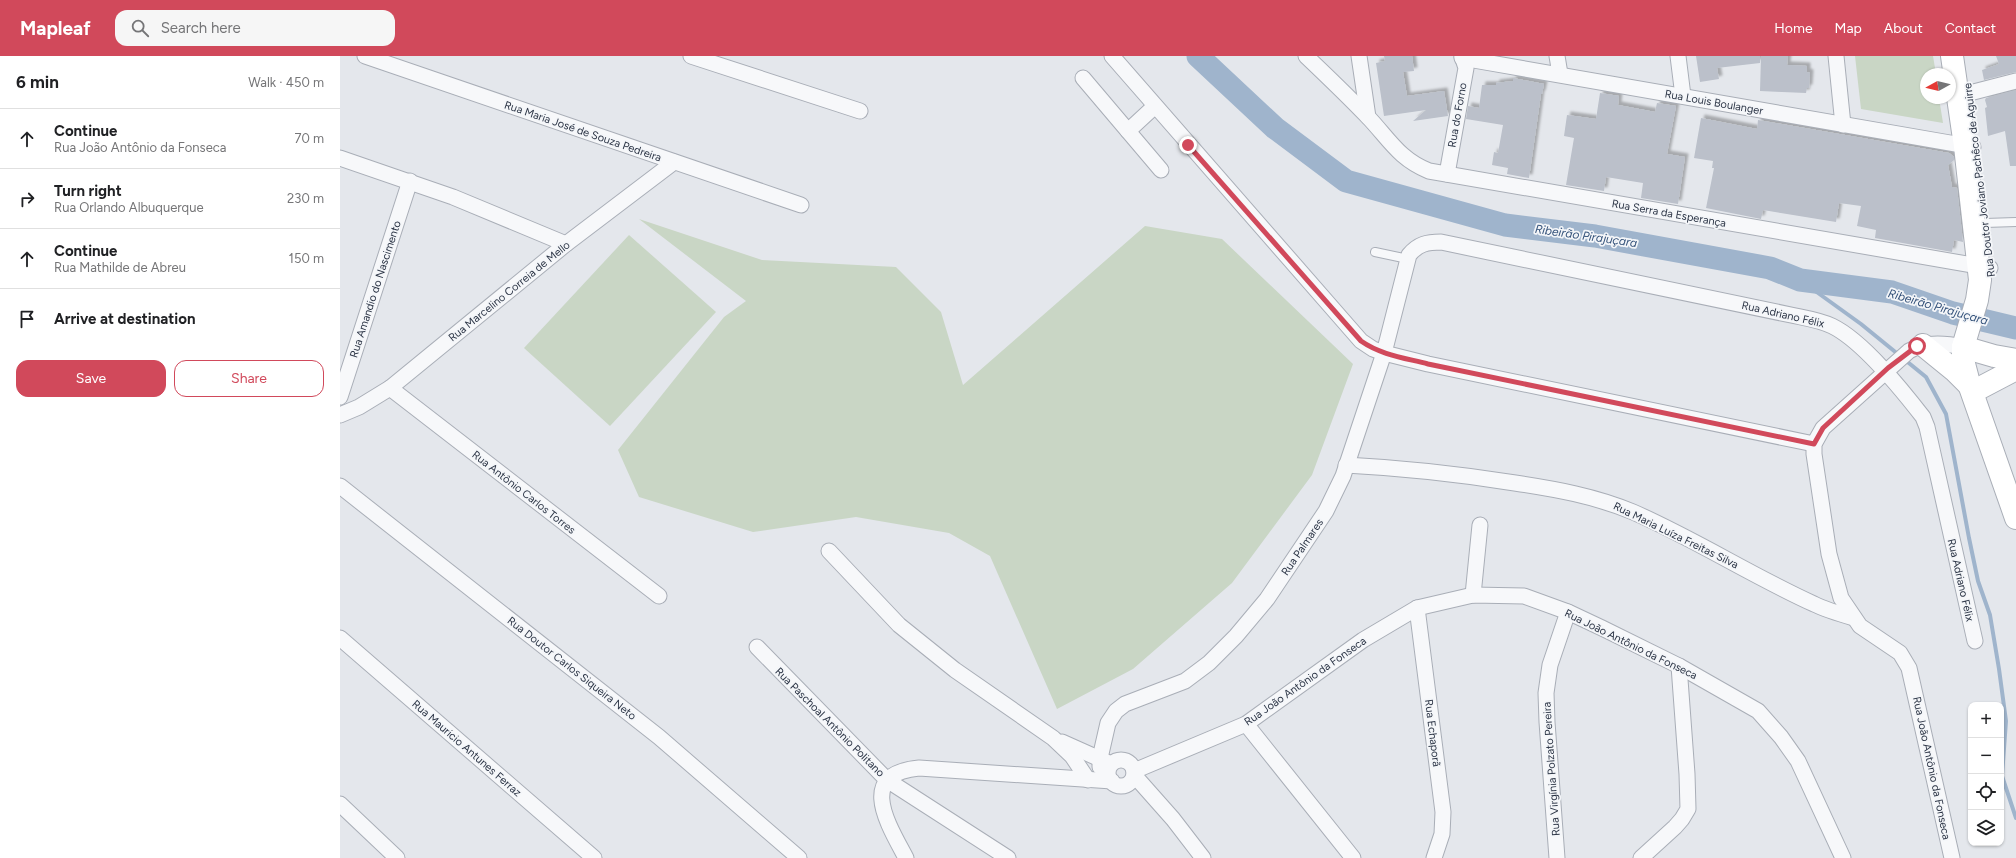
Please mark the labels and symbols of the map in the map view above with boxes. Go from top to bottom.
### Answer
north arrow [1920,68,1956,104]
street label: Rua do Forno [1445,82,1470,148]
street label: Rua Doutor Joviano Pachêco de Aguirre [1961,82,1998,278]
street label: Rua Louis Boulanger [1664,87,1764,118]
street label: Rua Maria José de Souza Pedreira [503,98,663,165]
route end [1179,136,1197,154]
street label: Rua Serra da Esperança [1611,197,1727,230]
street label: Rua Amandio do Nascimento [347,219,404,359]
water label: Ribeirão Pirajuçara [1534,222,1638,250]
street label: Rua Marcelino Correia de Mello [446,238,573,344]
water label: Ribeirão Pirajuçara [1887,286,1989,328]
street label: Rua Adriano Félix [1740,299,1826,330]
route start [1908,337,1926,355]
street label: Rua Antônio Carlos Torres [469,448,578,537]
street label: Rua Maria Luíza Freitas Silva [1611,499,1740,571]
street label: Rua Palmares [1279,517,1326,578]
street label: Rua Adriano Félix [1945,538,1977,623]
street label: Rua João Antônio da Fonseca [1562,607,1699,682]
street label: Rua Doutor Carlos Siqueira Neto [505,614,639,723]
street label: Rua João Antônio da Fonseca [1242,634,1369,729]
street label: Rua Paschoal Antônio Politano [772,665,887,780]
street label: Rua João Antônio da Fonseca [1910,695,1953,841]
street label: Rua Mauricio Antunes Ferraz [409,697,524,799]
street label: Rua Echaporã [1422,699,1443,767]
street label: Rua Virgínia Polzato Pereira [1540,701,1563,836]

